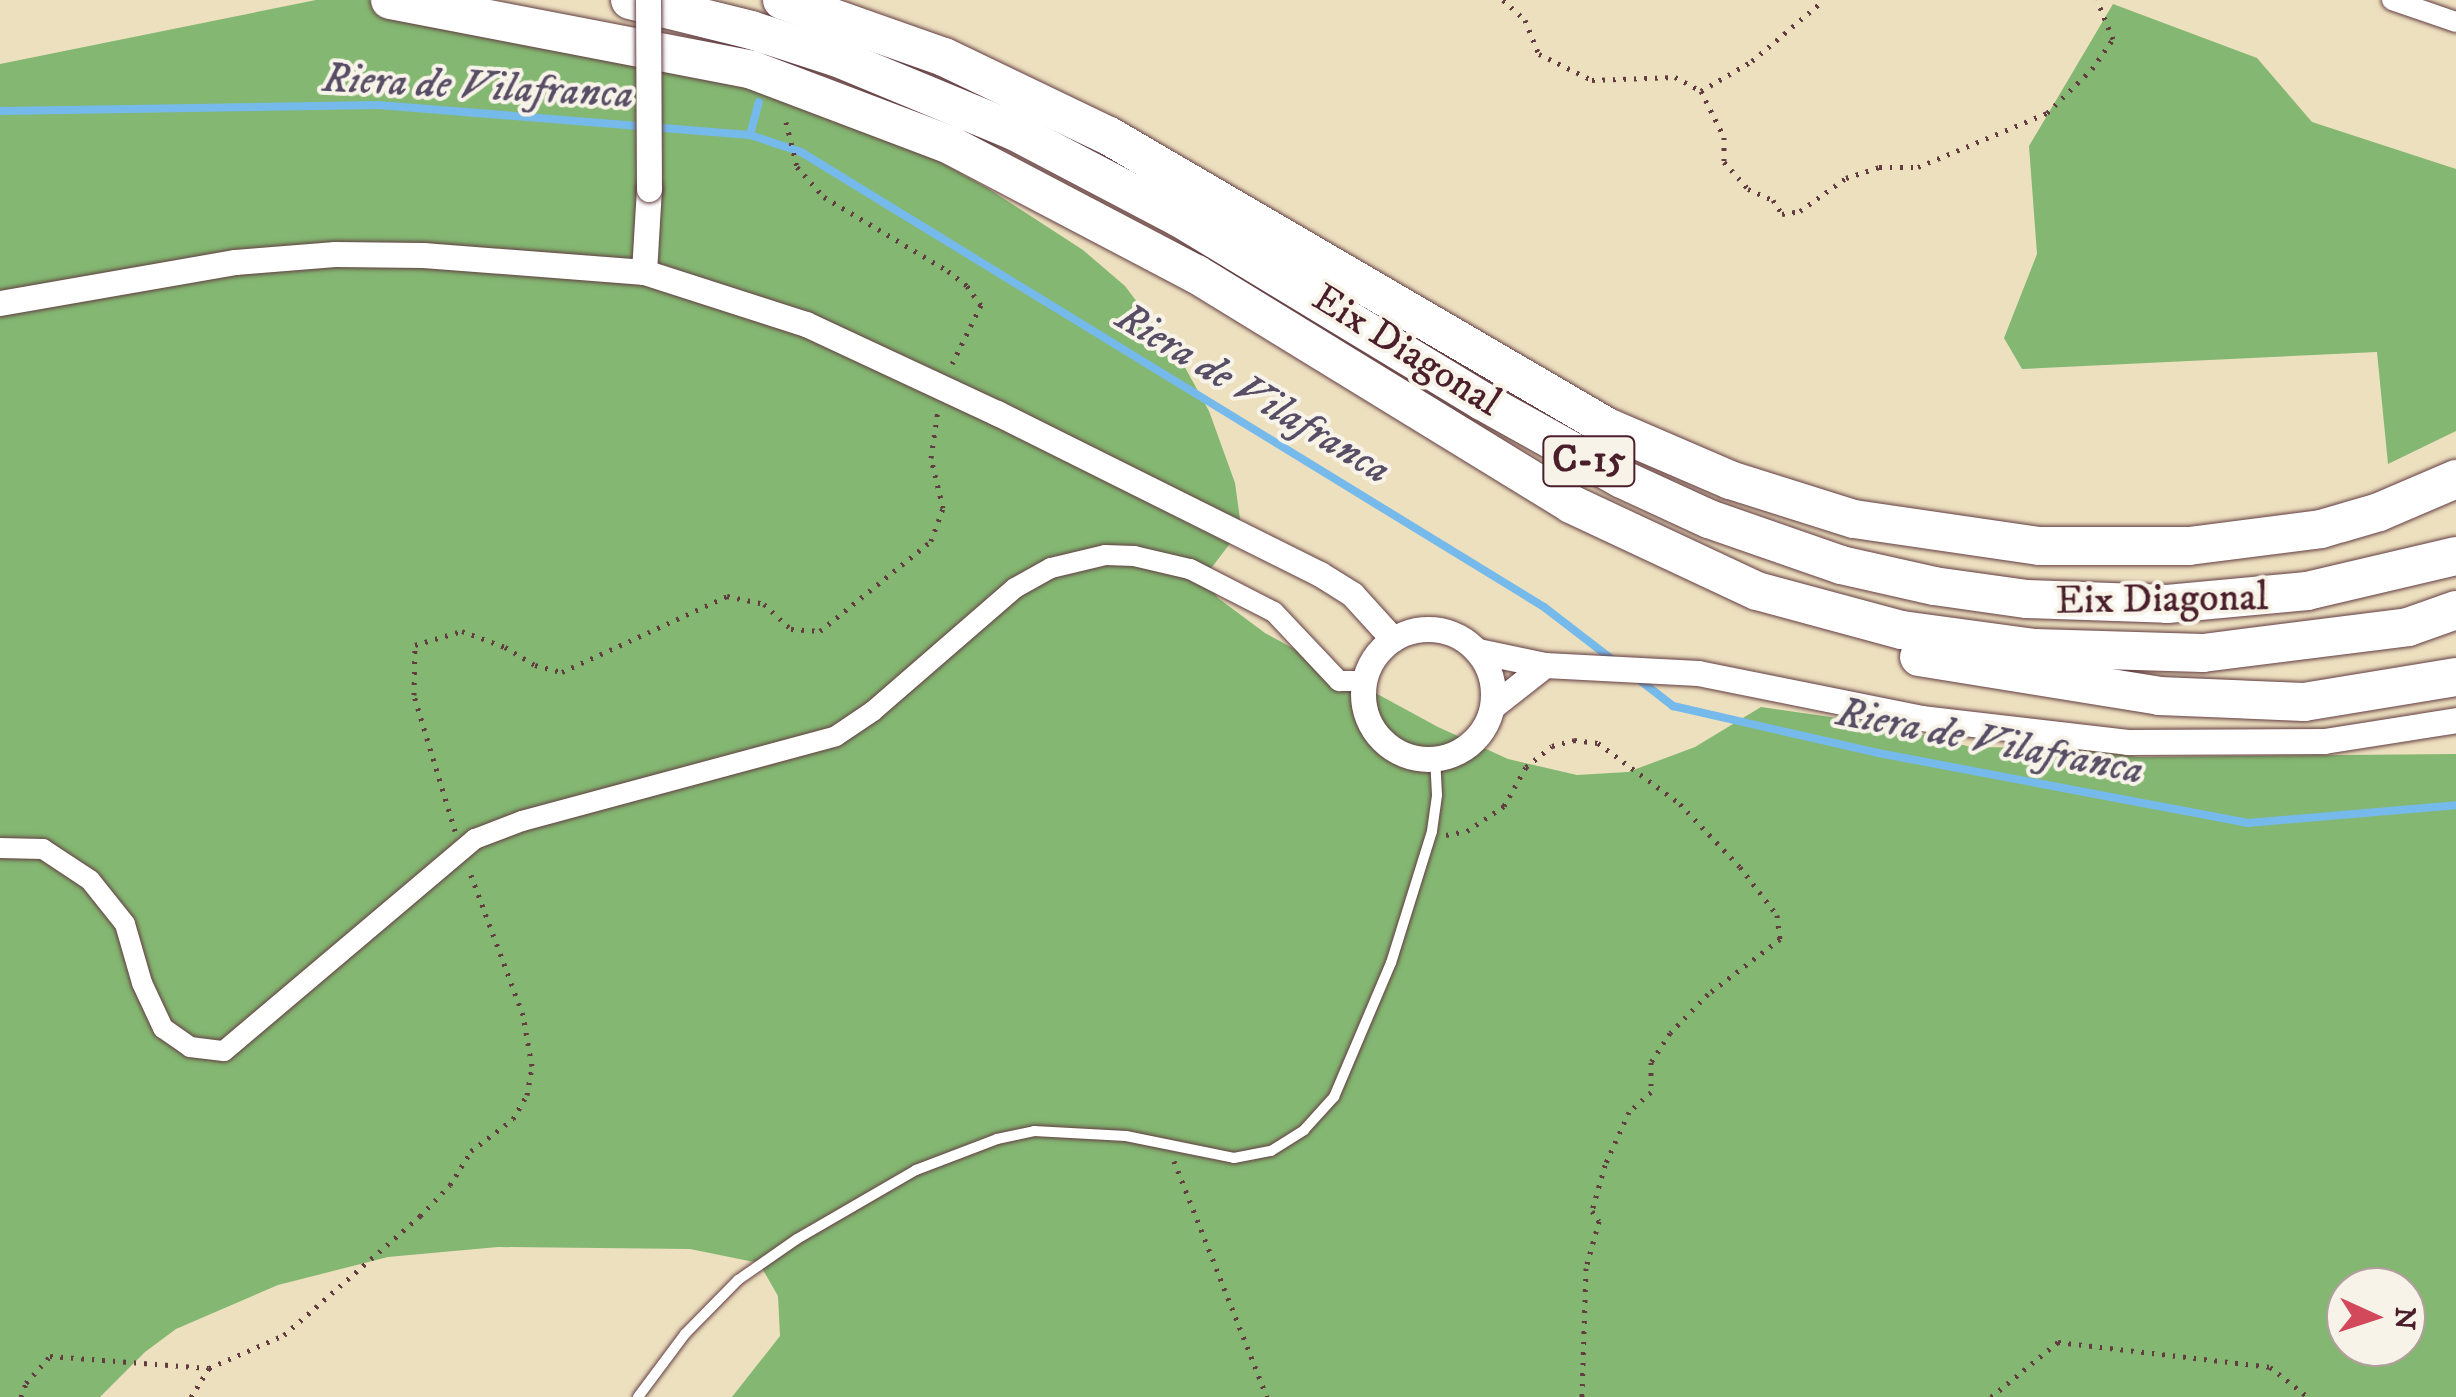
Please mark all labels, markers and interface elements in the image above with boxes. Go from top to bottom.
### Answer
water label: Riera de Vilafranca [321,54,635,120]
street label: Eix Diagonal [1303,274,1509,428]
water label: Riera de Vilafranca [1107,292,1399,496]
road number: C-15 [1542,428,1636,494]
street label: Eix Diagonal [2055,574,2269,626]
water label: Riera de Vilafranca [1832,688,2148,796]
north arrow [2326,1267,2426,1367]
text: N [2386,1306,2423,1331]

